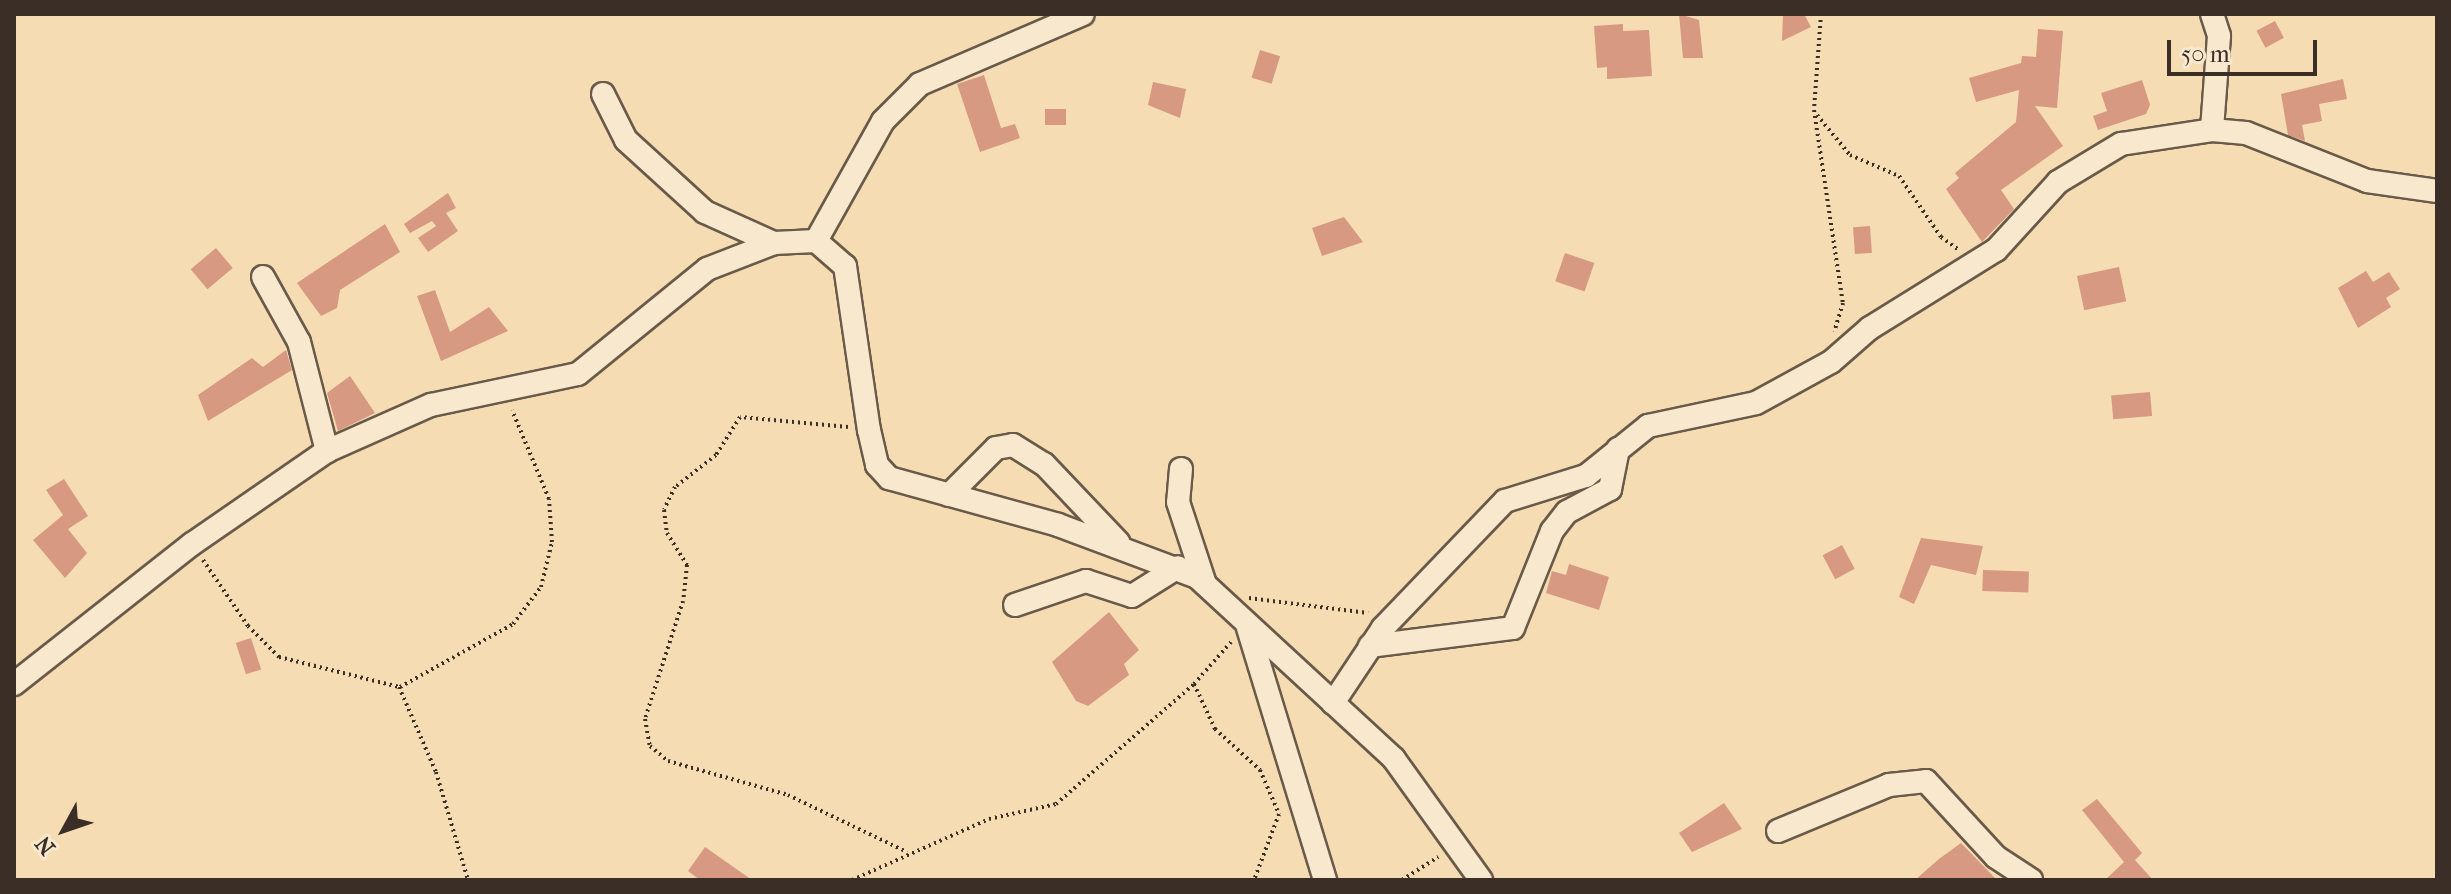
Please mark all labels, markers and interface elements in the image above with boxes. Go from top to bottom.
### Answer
scale bar [2171,24,2321,74]
text: 50 m [2181,40,2230,68]
north arrow [24,790,104,870]
text: N [30,831,61,860]

